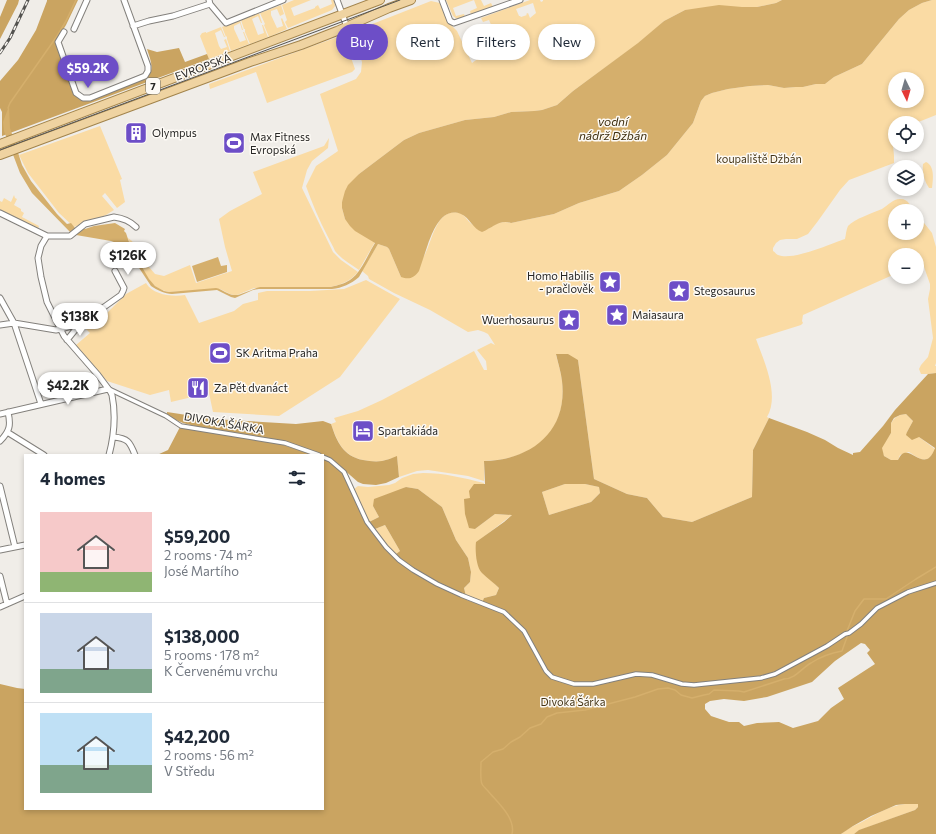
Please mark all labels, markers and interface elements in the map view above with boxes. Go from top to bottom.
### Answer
chip: Buy [336,24,388,60]
chip: Rent [396,24,454,60]
chip: Filters [462,24,530,60]
chip: New [538,24,595,60]
street label: EVROPSKÁ [173,49,233,83]
pin: $59.2K [55,55,121,89]
text: $59.2K [67,60,109,76]
north arrow [888,72,924,108]
map controls [888,72,924,284]
road number: 7 [146,78,160,94]
water label: vodní nádrž Džbán [579,114,647,142]
button: locate [888,116,924,152]
building icon: Olympus [123,120,149,146]
place label: Olympus [152,126,197,139]
sports icon: Max Fitness Evropská [221,130,247,156]
place label: Max Fitness Evropská [250,130,310,156]
park label: koupaliště Džbán [716,152,802,165]
button: layers [888,160,924,196]
button: + [888,204,924,240]
pin: $126K [100,242,156,276]
text: $126K [109,247,147,263]
button: − [888,248,924,284]
place label: Homo Habilis - pračlověk [527,269,594,295]
place icon: Homo Habilis - pračlověk [597,269,623,295]
place icon: Stegosaurus [666,278,692,304]
place label: Stegosaurus [694,284,755,297]
place icon: Maiasaura [604,302,630,328]
pin: $138K [52,303,108,337]
place icon: Wuerhosaurus [556,307,582,333]
text: $138K [61,308,99,324]
place label: Maiasaura [632,308,684,321]
place label: Wuerhosaurus [482,313,554,326]
sports icon: SK Aritma Praha [207,340,233,366]
place label: SK Aritma Praha [236,346,318,359]
pin: $42.2K [35,372,101,406]
restaurant icon: Za Pět dvanáct [185,375,211,401]
text: $42.2K [47,377,89,393]
place label: Za Pět dvanáct [214,381,288,394]
street label: DIVOKÁ ŠÁRKA [183,408,266,436]
hotel icon: Spartakiáda [350,418,376,444]
place label: Spartakiáda [378,424,438,437]
icon: filters [286,467,308,489]
text: 4 homes [40,468,105,489]
text: $59,200 [164,526,230,547]
icon: home [72,528,120,576]
text: 2 rooms · 74 m² [164,547,252,563]
text: José Martího [164,563,239,579]
text: $138,000 [164,626,240,647]
icon: home [72,629,120,677]
text: 5 rooms · 178 m² [164,647,259,663]
text: K Červenému vrchu [164,663,278,679]
park label: Divoká Šárka [541,694,605,708]
text: $42,200 [164,726,230,747]
icon: home [72,729,120,777]
text: 2 rooms · 56 m² [164,747,254,763]
text: V Středu [164,763,215,779]

